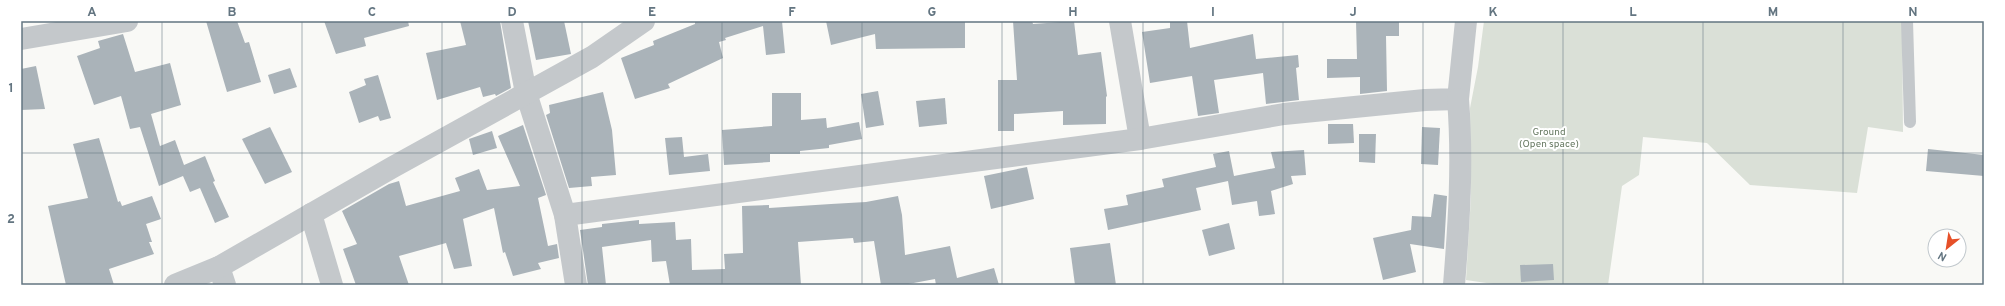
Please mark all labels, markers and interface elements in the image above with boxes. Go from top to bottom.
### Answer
text: A [87,5,97,21]
text: B [228,5,237,21]
text: C [368,5,376,21]
text: D [507,5,517,21]
text: E [648,5,656,21]
text: F [788,5,796,21]
text: G [928,5,937,21]
text: H [1068,5,1078,21]
text: I [1211,5,1215,21]
text: J [1349,5,1357,21]
text: K [1488,5,1498,21]
text: L [1629,5,1637,21]
text: M [1768,5,1778,21]
text: N [1908,5,1918,21]
text: 1 [8,81,14,97]
park label: Ground (Open space) [1519,126,1579,151]
text: 2 [7,212,15,228]
north arrow [1927,228,1967,268]
text: N [1936,248,1949,264]

